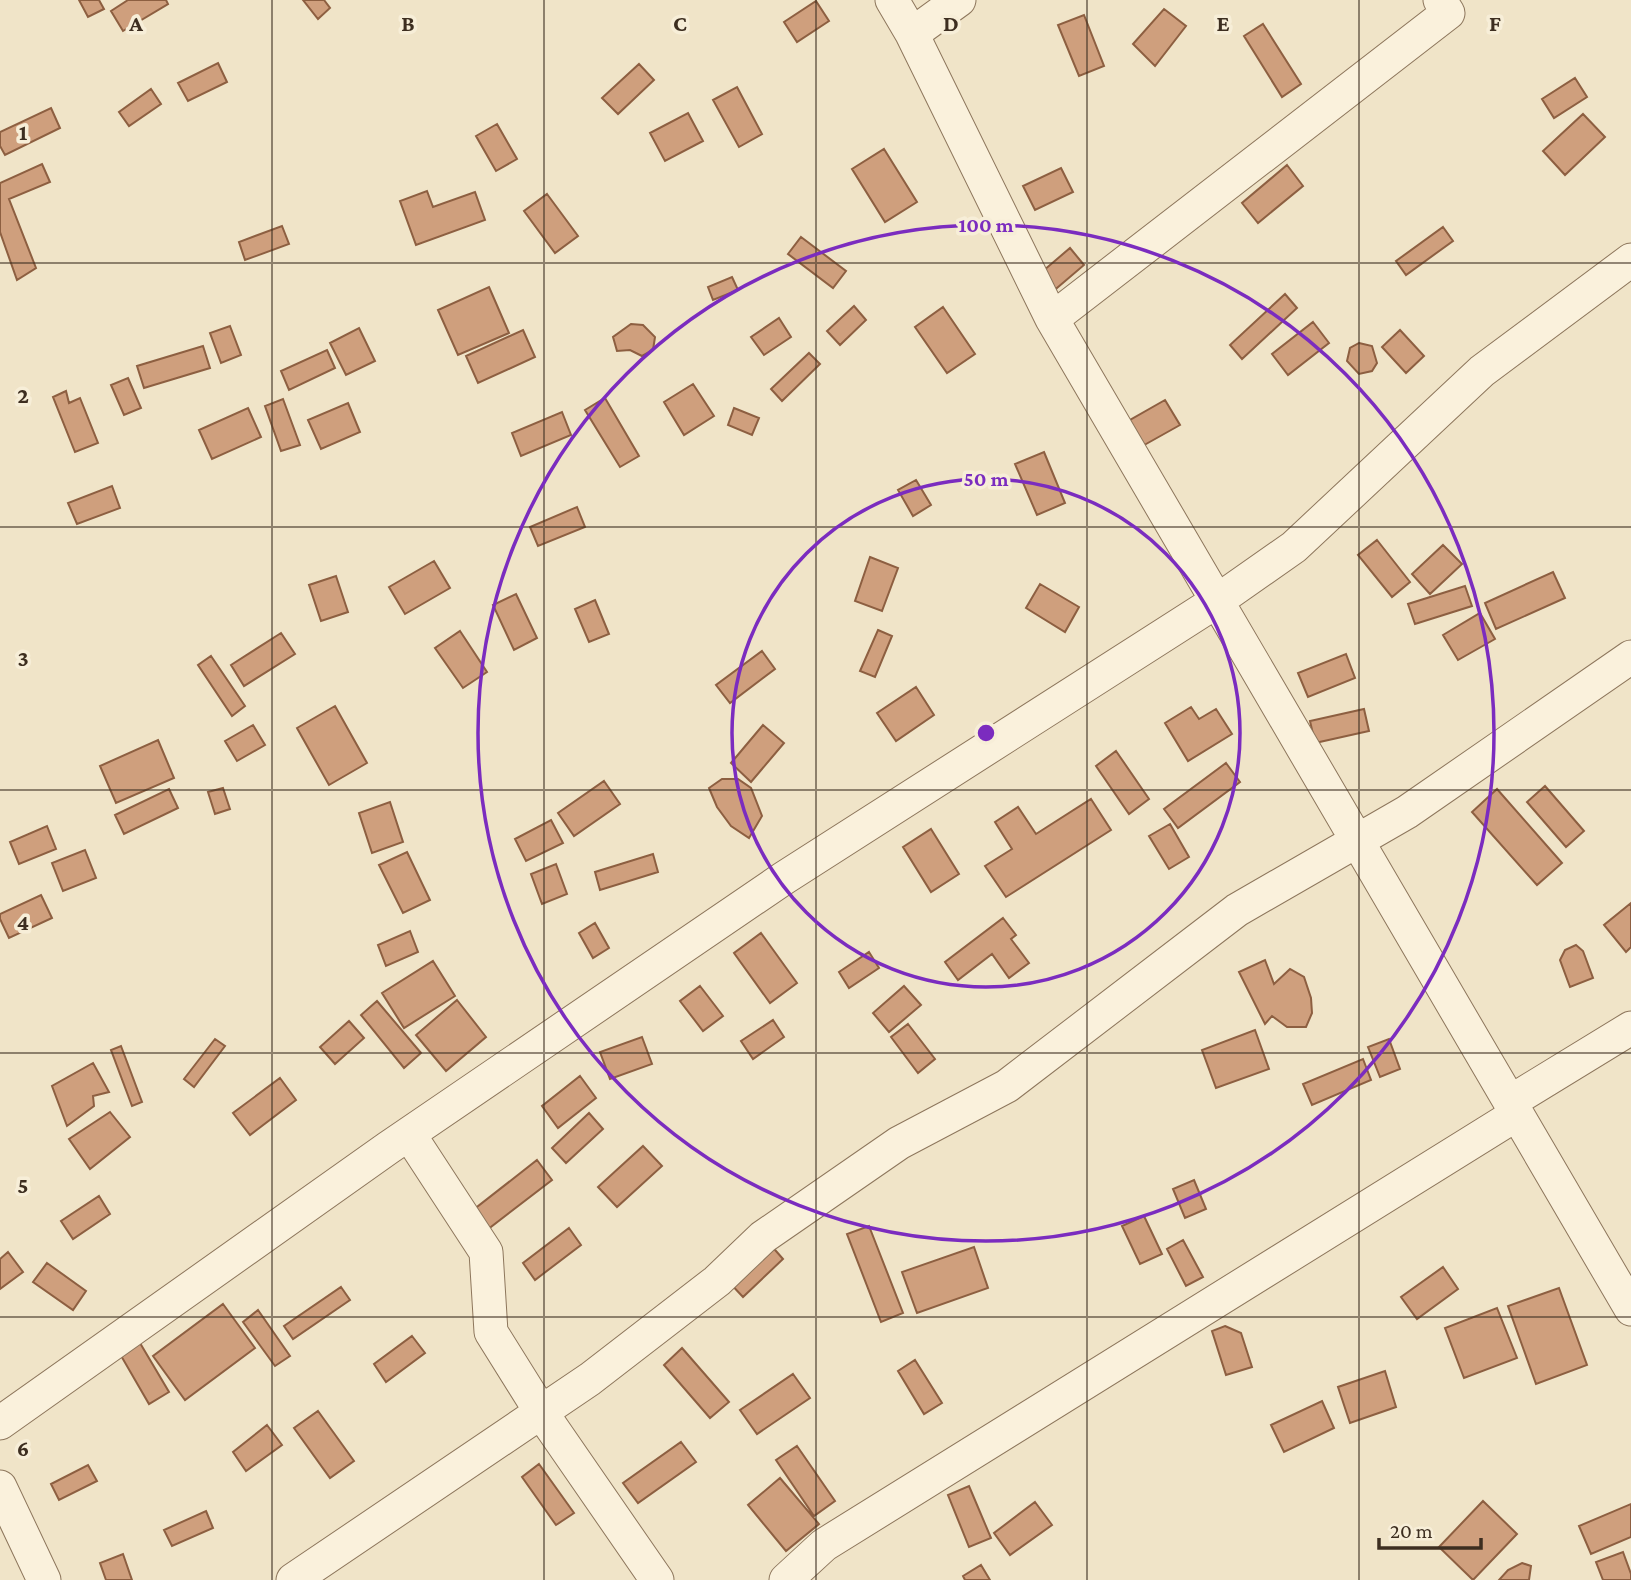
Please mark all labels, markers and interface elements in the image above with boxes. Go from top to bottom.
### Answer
text: A [128,10,143,36]
text: B [401,10,415,36]
text: C [673,10,687,36]
text: D [943,10,959,36]
text: E [1216,10,1230,36]
text: F [1489,10,1501,36]
text: 1 [19,119,28,145]
text: 100 m [958,213,1014,237]
text: 2 [17,382,29,408]
text: 50 m [964,467,1009,491]
text: 3 [17,645,29,671]
centre of rings [974,721,998,745]
text: 4 [17,909,29,935]
text: 5 [17,1172,29,1198]
text: 6 [17,1435,29,1461]
scale bar [1379,1506,1480,1550]
text: 20 m [1390,1519,1433,1543]

